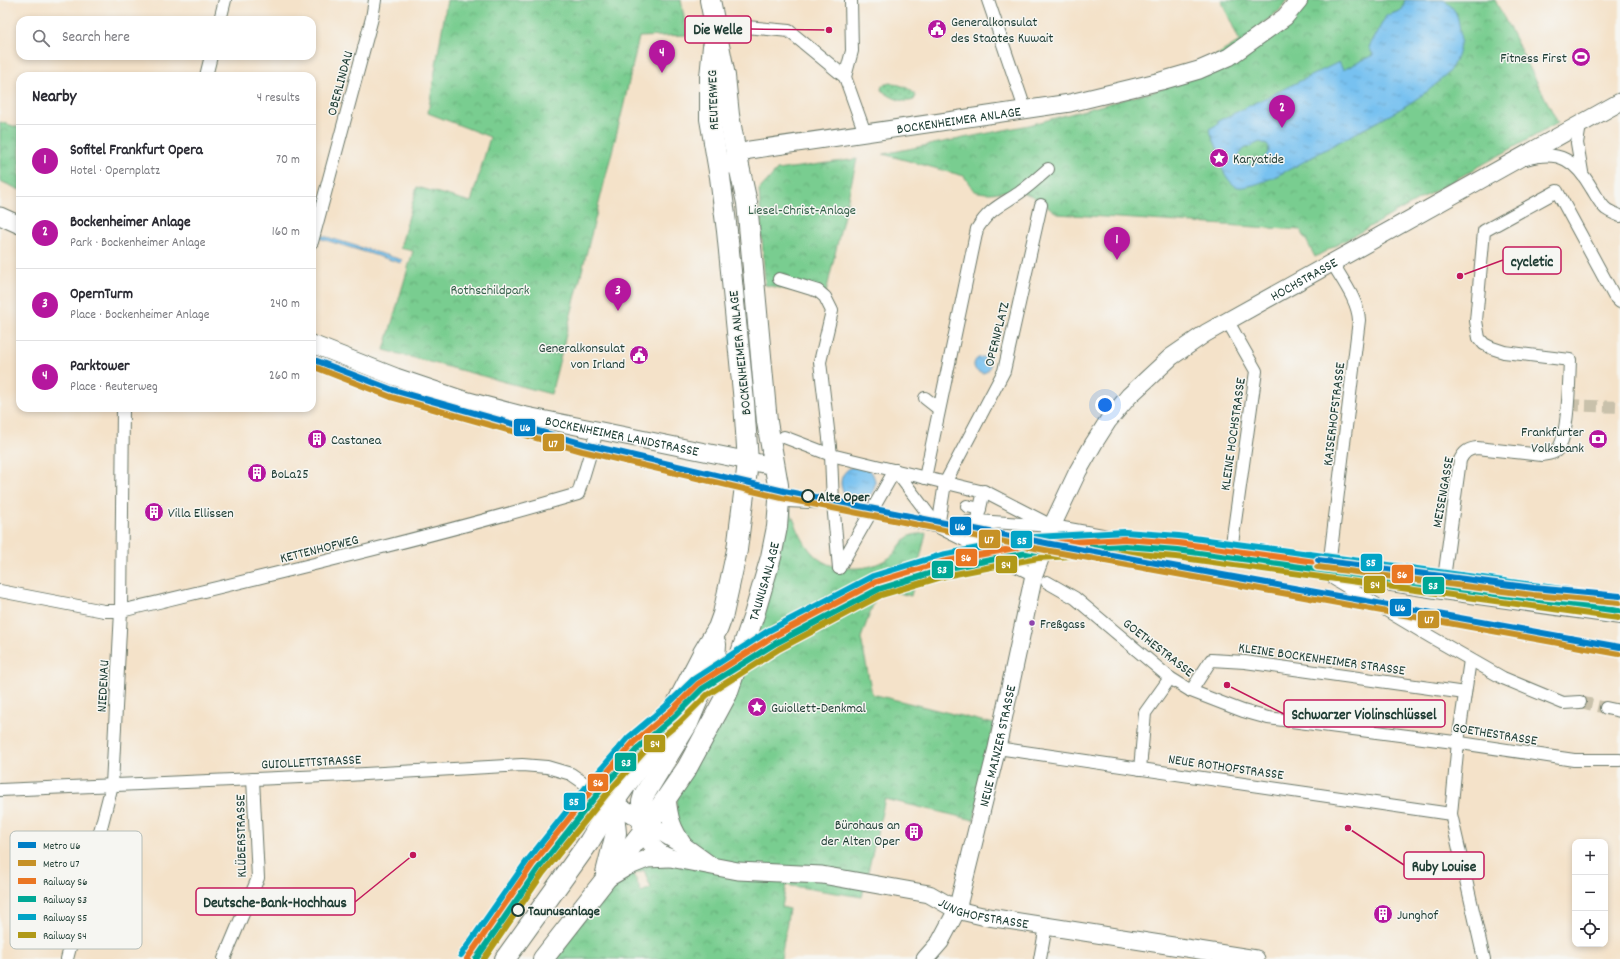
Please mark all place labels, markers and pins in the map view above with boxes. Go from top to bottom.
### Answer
place label: Generalkonsulat des Staates Kuwait [951,13,1054,49]
callout: Die Welle [685,16,751,43]
public building icon: Generalkonsulat des Staates Kuwait [926,18,948,40]
pin: 4 [649,40,675,73]
sports icon: Fitness First [1570,46,1592,68]
place label: Fitness First [1500,49,1567,69]
pin: 2 [1269,95,1295,128]
place icon: Karyatide [1208,147,1230,169]
place label: Karyatide [1233,150,1284,170]
pin: 1 [1104,227,1130,260]
callout: cycletic [1503,247,1561,274]
pin: 3 [605,278,631,311]
place label: Generalkonsulat von Irland [539,339,625,375]
public building icon: Generalkonsulat von Irland [628,344,650,366]
place label: Frankfurter Volksbank [1521,423,1585,459]
building icon: Castanea [306,428,328,450]
bank icon: Frankfurter Volksbank [1587,428,1609,450]
place label: Castanea [331,431,382,451]
building icon: BoLa25 [246,462,268,484]
place label: BoLa25 [271,465,309,485]
place label: Alte Oper [818,488,870,508]
marker: Alte Oper [801,489,815,503]
building icon: Villa Ellissen [143,501,165,523]
place label: Villa Ellissen [168,504,234,524]
place label: Freßgass [1040,616,1085,635]
marker: Freßgass [1027,618,1037,628]
place icon: Guiollett-Denkmal [746,696,768,718]
place label: Guiollett-Denkmal [771,699,867,719]
callout: Schwarzer Violinschlüssel [1284,700,1445,727]
place label: Bürohaus an der Alten Oper [821,816,901,852]
building icon: Bürohaus an der Alten Oper [903,821,925,843]
callout: Ruby Louise [1404,852,1484,879]
callout: Deutsche-Bank-Hochhaus [196,888,355,915]
place label: Taunusanlage [528,902,600,922]
marker: Taunusanlage [511,903,525,917]
building icon: Junghof [1372,903,1394,925]
place label: Junghof [1397,906,1439,926]

